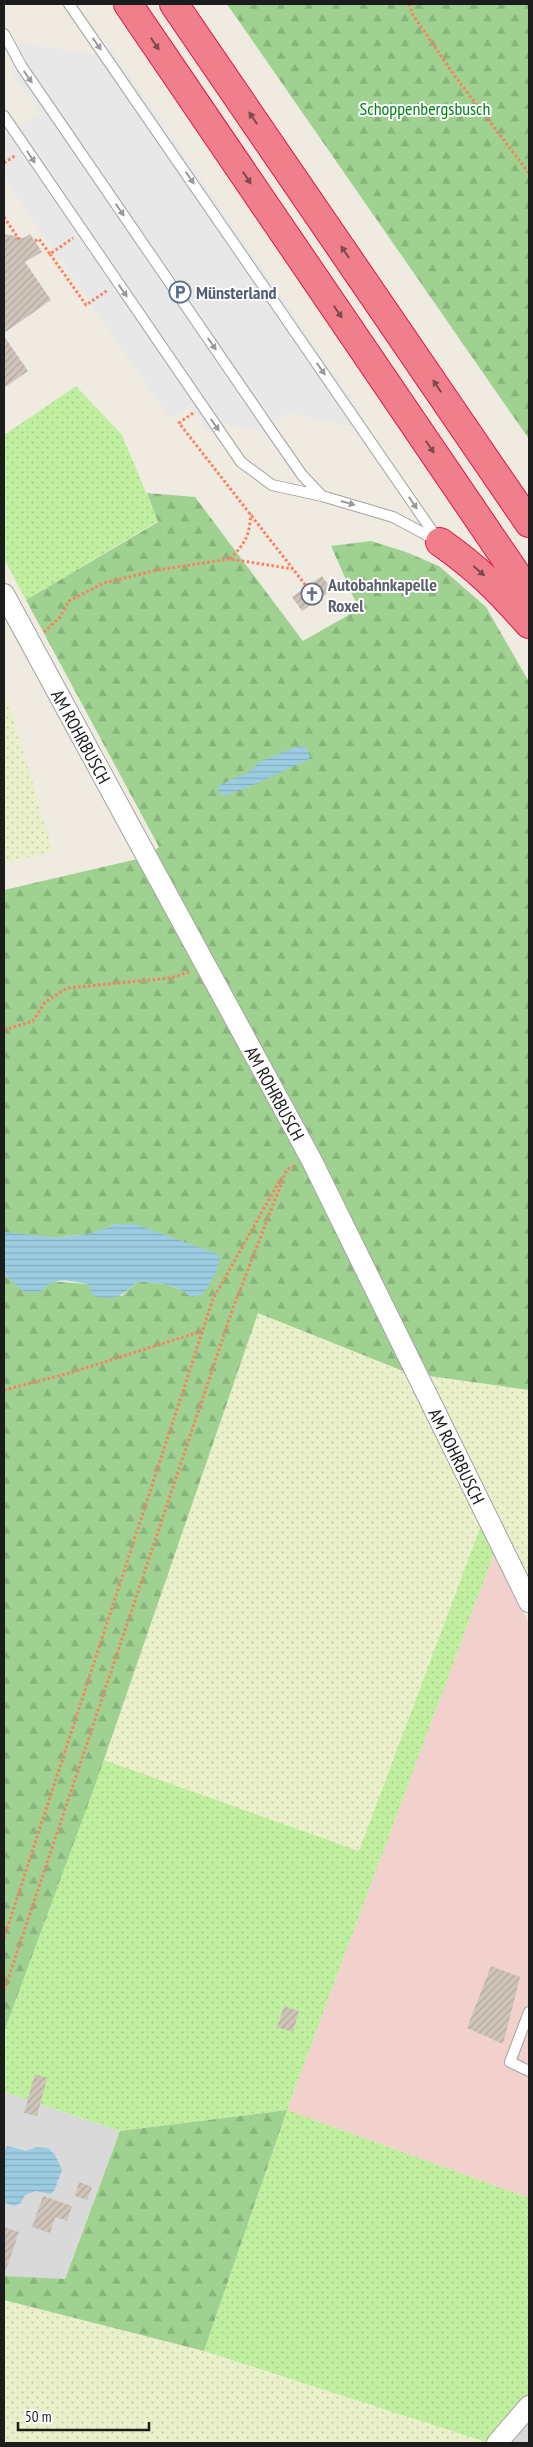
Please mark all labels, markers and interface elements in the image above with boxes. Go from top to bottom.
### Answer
one-way arrow [92,37,102,51]
one-way arrow [150,37,160,51]
one-way arrow [23,70,33,83]
park label: Schoppenbergsbusch [360,97,490,120]
one-way arrow [248,111,258,124]
one-way arrow [26,150,36,164]
one-way arrow [185,171,194,184]
one-way arrow [242,171,252,185]
one-way arrow [115,204,125,217]
one-way arrow [340,245,350,259]
parking icon: Münsterland [168,280,192,304]
place label: Münsterland [196,281,276,304]
one-way arrow [118,284,127,298]
one-way arrow [333,306,343,319]
one-way arrow [207,337,217,351]
one-way arrow [316,362,326,376]
one-way arrow [432,379,442,393]
one-way arrow [210,418,220,432]
one-way arrow [425,440,435,454]
one-way arrow [408,496,418,510]
one-way arrow [341,500,356,508]
one-way arrow [472,565,484,577]
place label: Autobahnkapelle Roxel [327,573,437,617]
church icon: Autobahnkapelle Roxel [300,582,324,606]
street label: AM ROHRBUSCH [46,685,116,787]
street label: AM ROHRBUSCH [240,1042,310,1144]
street label: AM ROHRBUSCH [424,1404,490,1508]
scale bar [18,2400,149,2432]
text: 50 m [25,2407,51,2426]

